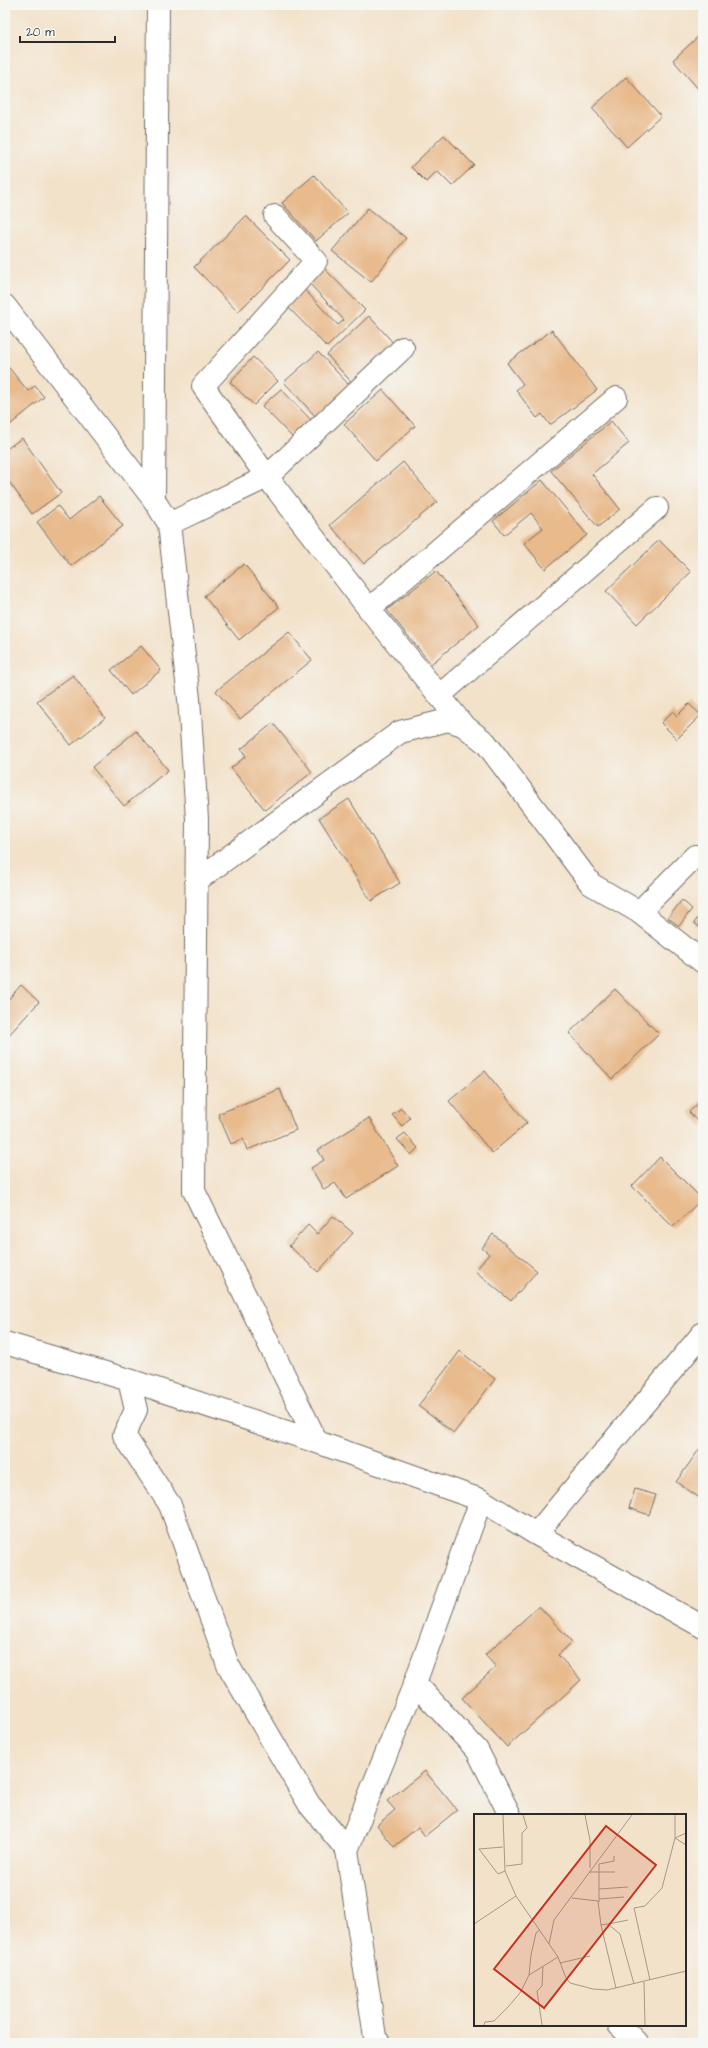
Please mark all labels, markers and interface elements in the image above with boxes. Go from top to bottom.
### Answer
scale bar [20,18,115,44]
text: 20 m [26,24,55,41]
inset map [474,1814,686,2026]

